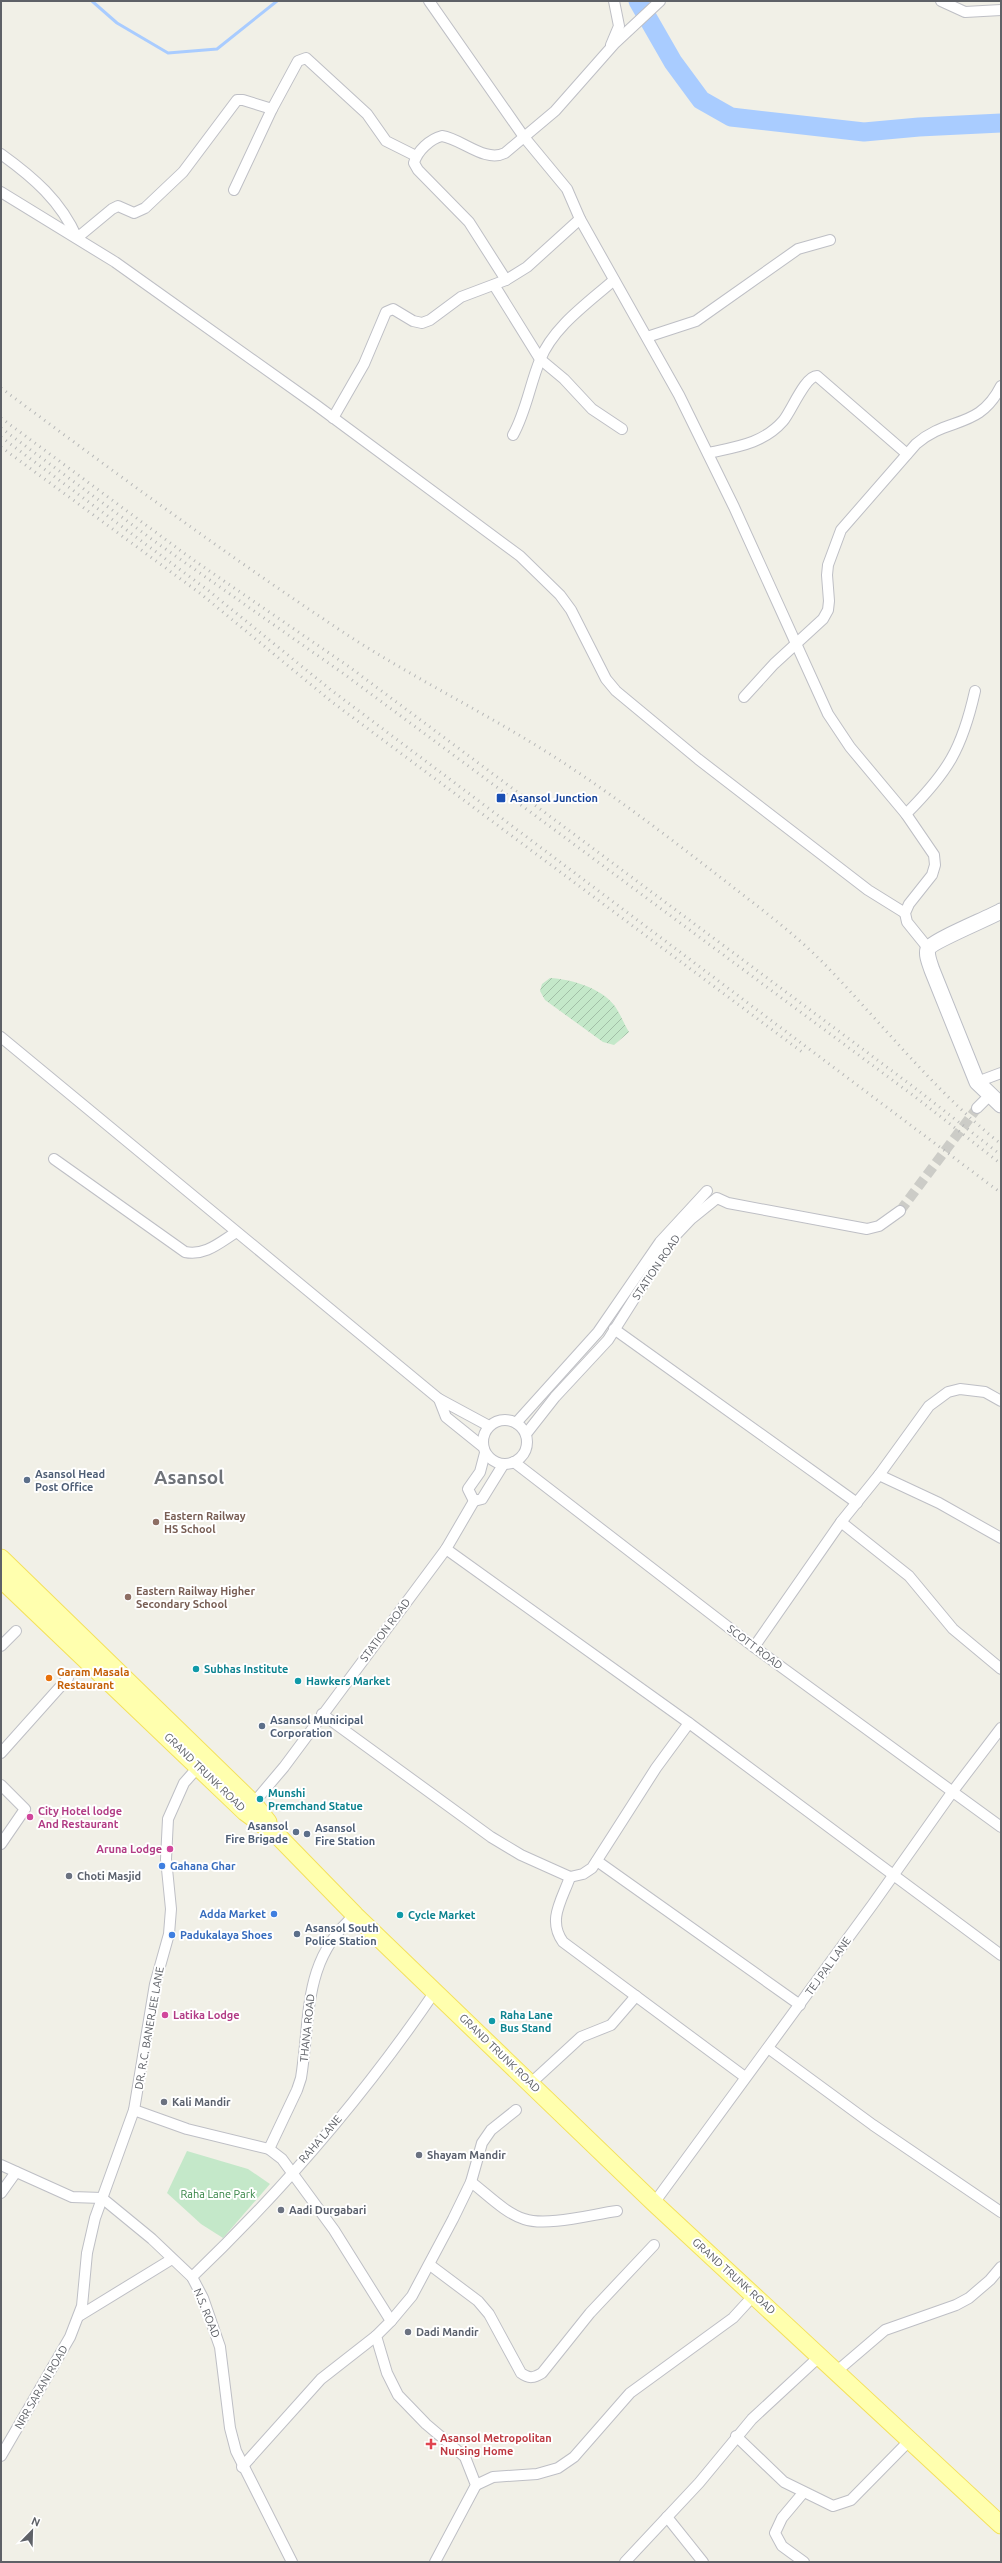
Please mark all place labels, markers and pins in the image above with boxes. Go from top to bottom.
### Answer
marker: Asansol Junction [495,792,507,804]
place label: Asansol Junction [510,792,598,804]
place label: Asansol Head Post Office [35,1468,105,1493]
marker: Asansol Head Post Office [22,1475,32,1485]
place label: Eastern Railway HS School [164,1510,246,1535]
marker: Eastern Railway HS School [151,1517,161,1527]
place label: Eastern Railway Higher Secondary School [136,1585,255,1610]
marker: Eastern Railway Higher Secondary School [123,1592,133,1602]
place label: Subhas Institute [204,1663,288,1675]
marker: Subhas Institute [191,1664,201,1674]
place label: Garam Masala Restaurant [57,1666,129,1691]
marker: Garam Masala Restaurant [44,1673,54,1683]
place label: Hawkers Market [306,1675,390,1687]
marker: Hawkers Market [293,1676,303,1686]
place label: Asansol Municipal Corporation [270,1714,364,1739]
marker: Asansol Municipal Corporation [257,1721,267,1731]
place label: Munshi Premchand Statue [268,1787,363,1812]
marker: Munshi Premchand Statue [255,1794,265,1804]
place label: City Hotel lodge And Restaurant [38,1805,122,1830]
marker: City Hotel lodge And Restaurant [25,1812,35,1822]
place label: Asansol Fire Brigade [225,1820,289,1845]
place label: Asansol Fire Station [315,1822,375,1847]
marker: Asansol Fire Brigade [291,1827,301,1837]
marker: Asansol Fire Station [302,1829,312,1839]
place label: Aruna Lodge [96,1843,162,1855]
marker: Aruna Lodge [165,1844,175,1854]
place label: Gahana Ghar [170,1860,236,1872]
marker: Gahana Ghar [157,1861,167,1871]
place label: Choti Masjid [77,1870,141,1882]
marker: Choti Masjid [64,1871,74,1881]
place label: Adda Market [199,1908,266,1920]
marker: Adda Market [269,1909,279,1919]
place label: Cycle Market [408,1909,476,1921]
marker: Cycle Market [395,1910,405,1920]
place label: Asansol South Police Station [305,1922,379,1947]
place label: Padukalaya Shoes [180,1929,272,1941]
marker: Asansol South Police Station [292,1929,302,1939]
marker: Padukalaya Shoes [167,1930,177,1940]
place label: Latika Lodge [173,2009,240,2021]
place label: Raha Lane Bus Stand [500,2009,553,2034]
marker: Latika Lodge [160,2010,170,2020]
marker: Raha Lane Bus Stand [487,2016,497,2026]
place label: Kali Mandir [172,2096,231,2108]
marker: Kali Mandir [159,2097,169,2107]
place label: Shayam Mandir [427,2149,506,2161]
marker: Shayam Mandir [414,2150,424,2160]
place label: Aadi Durgabari [289,2204,366,2216]
marker: Aadi Durgabari [276,2205,286,2215]
place label: Dadi Mandir [416,2326,479,2338]
marker: Dadi Mandir [403,2327,413,2337]
place label: Asansol Metropolitan Nursing Home [440,2432,552,2457]
marker: Asansol Metropolitan Nursing Home [425,2438,437,2450]

